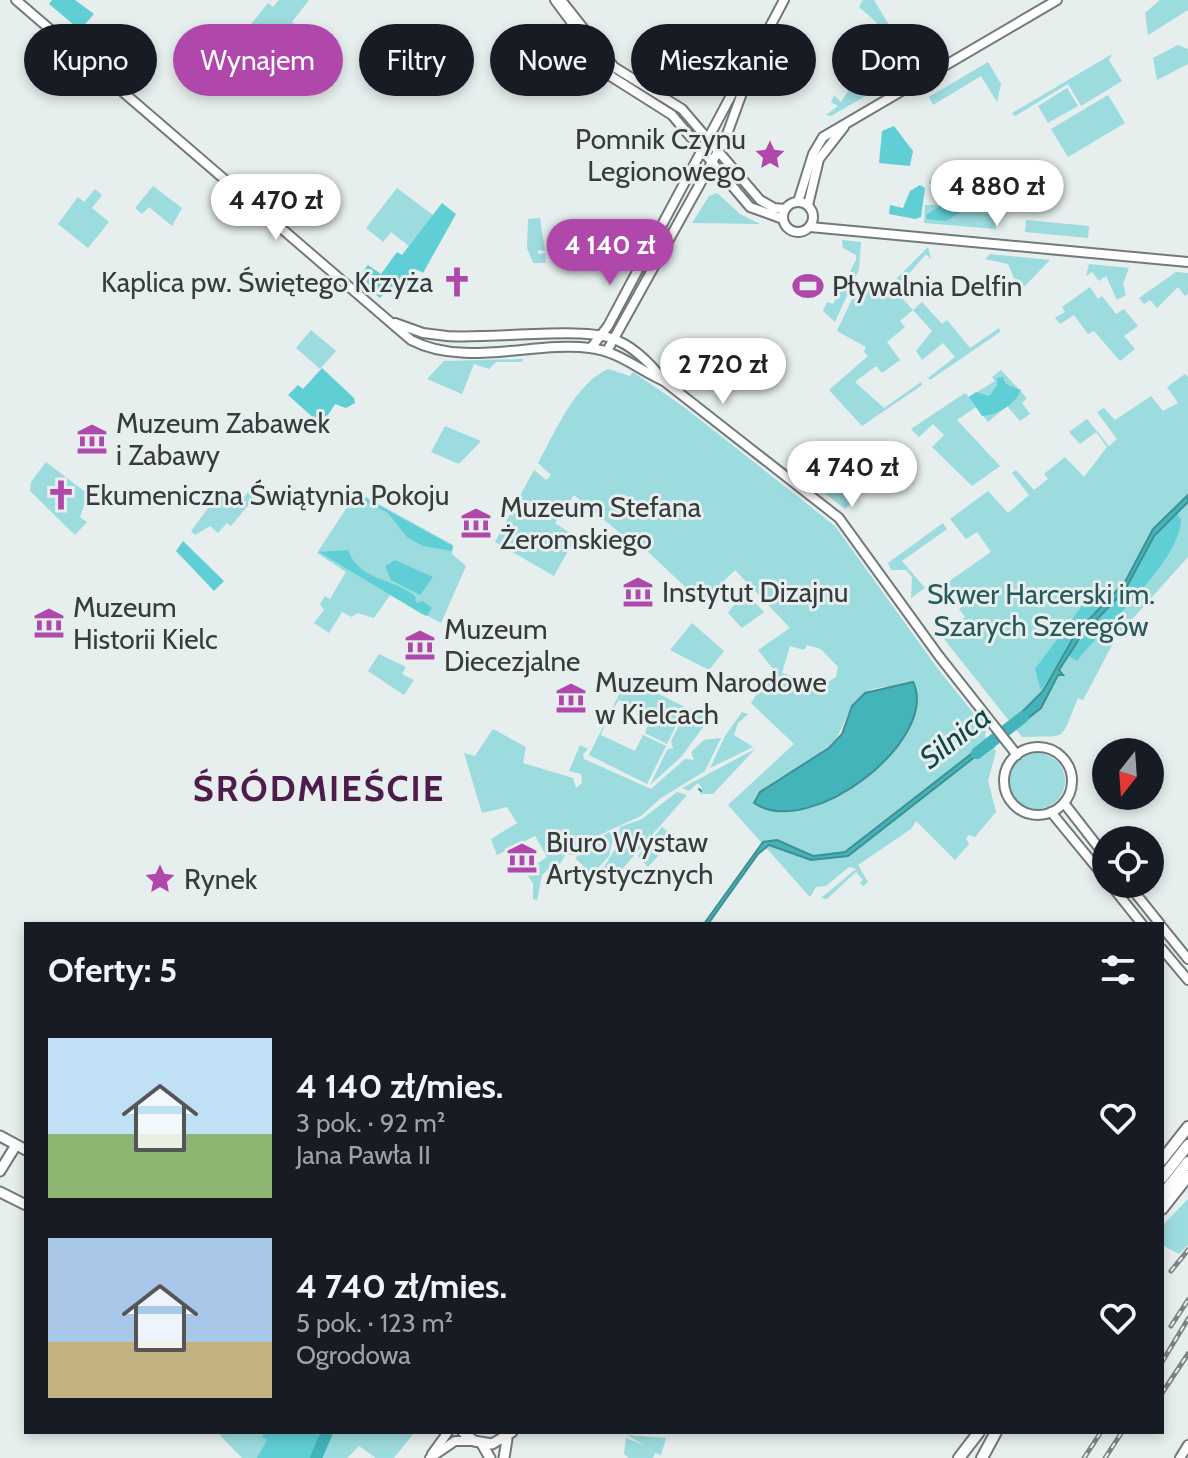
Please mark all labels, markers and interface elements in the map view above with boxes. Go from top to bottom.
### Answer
chip: Kupno [24,24,157,96]
chip: Wynajem [173,24,343,96]
chip: Filtry [359,24,474,96]
chip: Nowe [490,24,615,96]
chip: Mieszkanie [631,24,816,96]
chip: Dom [832,24,949,96]
place label: Pomnik Czynu Legionowego [575,122,746,188]
place icon: Pomnik Czynu Legionowego [753,138,787,172]
pin: 4 880 zł [914,160,1080,228]
text: 4 880 zł [949,170,1045,202]
pin: 4 470 zł [193,174,359,242]
text: 4 470 zł [229,184,323,216]
pin: 4 140 zł [527,219,693,287]
text: 4 140 zł [565,229,655,261]
place label: Kaplica pw. Świętego Krzyża [101,265,434,299]
church icon: Kaplica pw. Świętego Krzyża [440,265,474,299]
sports icon: Pływalnia Delfin [791,269,825,303]
place label: Pływalnia Delfin [832,269,1022,303]
pin: 2 720 zł [640,338,806,406]
text: 2 720 zł [678,348,768,380]
place label: Muzeum Zabawek i Zabawy [116,406,330,472]
museum icon: Muzeum Zabawek i Zabawy [75,422,109,456]
pin: 4 740 zł [769,441,935,509]
text: 4 740 zł [805,451,899,483]
church icon: Ekumeniczna Świątynia Pokoju [44,478,78,512]
place label: Ekumeniczna Świątynia Pokoju [85,478,449,512]
place label: Muzeum Stefana Żeromskiego [500,490,702,556]
museum icon: Muzeum Stefana Żeromskiego [459,506,493,540]
museum icon: Instytut Dizajnu [621,575,655,609]
place label: Instytut Dizajnu [662,575,849,609]
park label: Skwer Harcerski im. Szarych Szeregów [927,577,1155,643]
place label: Muzeum Historii Kielc [73,590,218,656]
museum icon: Muzeum Historii Kielc [32,606,66,640]
place label: Muzeum Diecezjalne [444,612,580,678]
museum icon: Muzeum Diecezjalne [403,628,437,662]
place label: Muzeum Narodowe w Kielcach [595,665,827,731]
museum icon: Muzeum Narodowe w Kielcach [554,681,588,715]
water label: Silnica [912,698,998,776]
north arrow [1092,738,1164,810]
map controls [1092,738,1164,898]
district label: ŚRÓDMIEŚCIE [193,766,445,810]
place label: Biuro Wystaw Artystycznych [546,825,713,891]
button: locate [1092,826,1164,898]
museum icon: Biuro Wystaw Artystycznych [505,841,539,875]
place icon: Rynek [143,862,177,896]
place label: Rynek [184,862,258,896]
icon: filters [1096,948,1140,992]
text: Oferty: 5 [48,949,177,991]
text: 4 140 zł/mies. [296,1065,503,1107]
icon: home [112,1070,208,1166]
icon: heart [1096,1096,1140,1140]
text: 3 pok. · 92 m² [296,1107,445,1139]
text: Jana Pawła II [296,1139,431,1171]
text: 4 740 zł/mies. [296,1265,507,1307]
icon: home [112,1270,208,1366]
icon: heart [1096,1296,1140,1340]
text: 5 pok. · 123 m² [296,1307,453,1339]
text: Ogrodowa [296,1339,411,1371]

